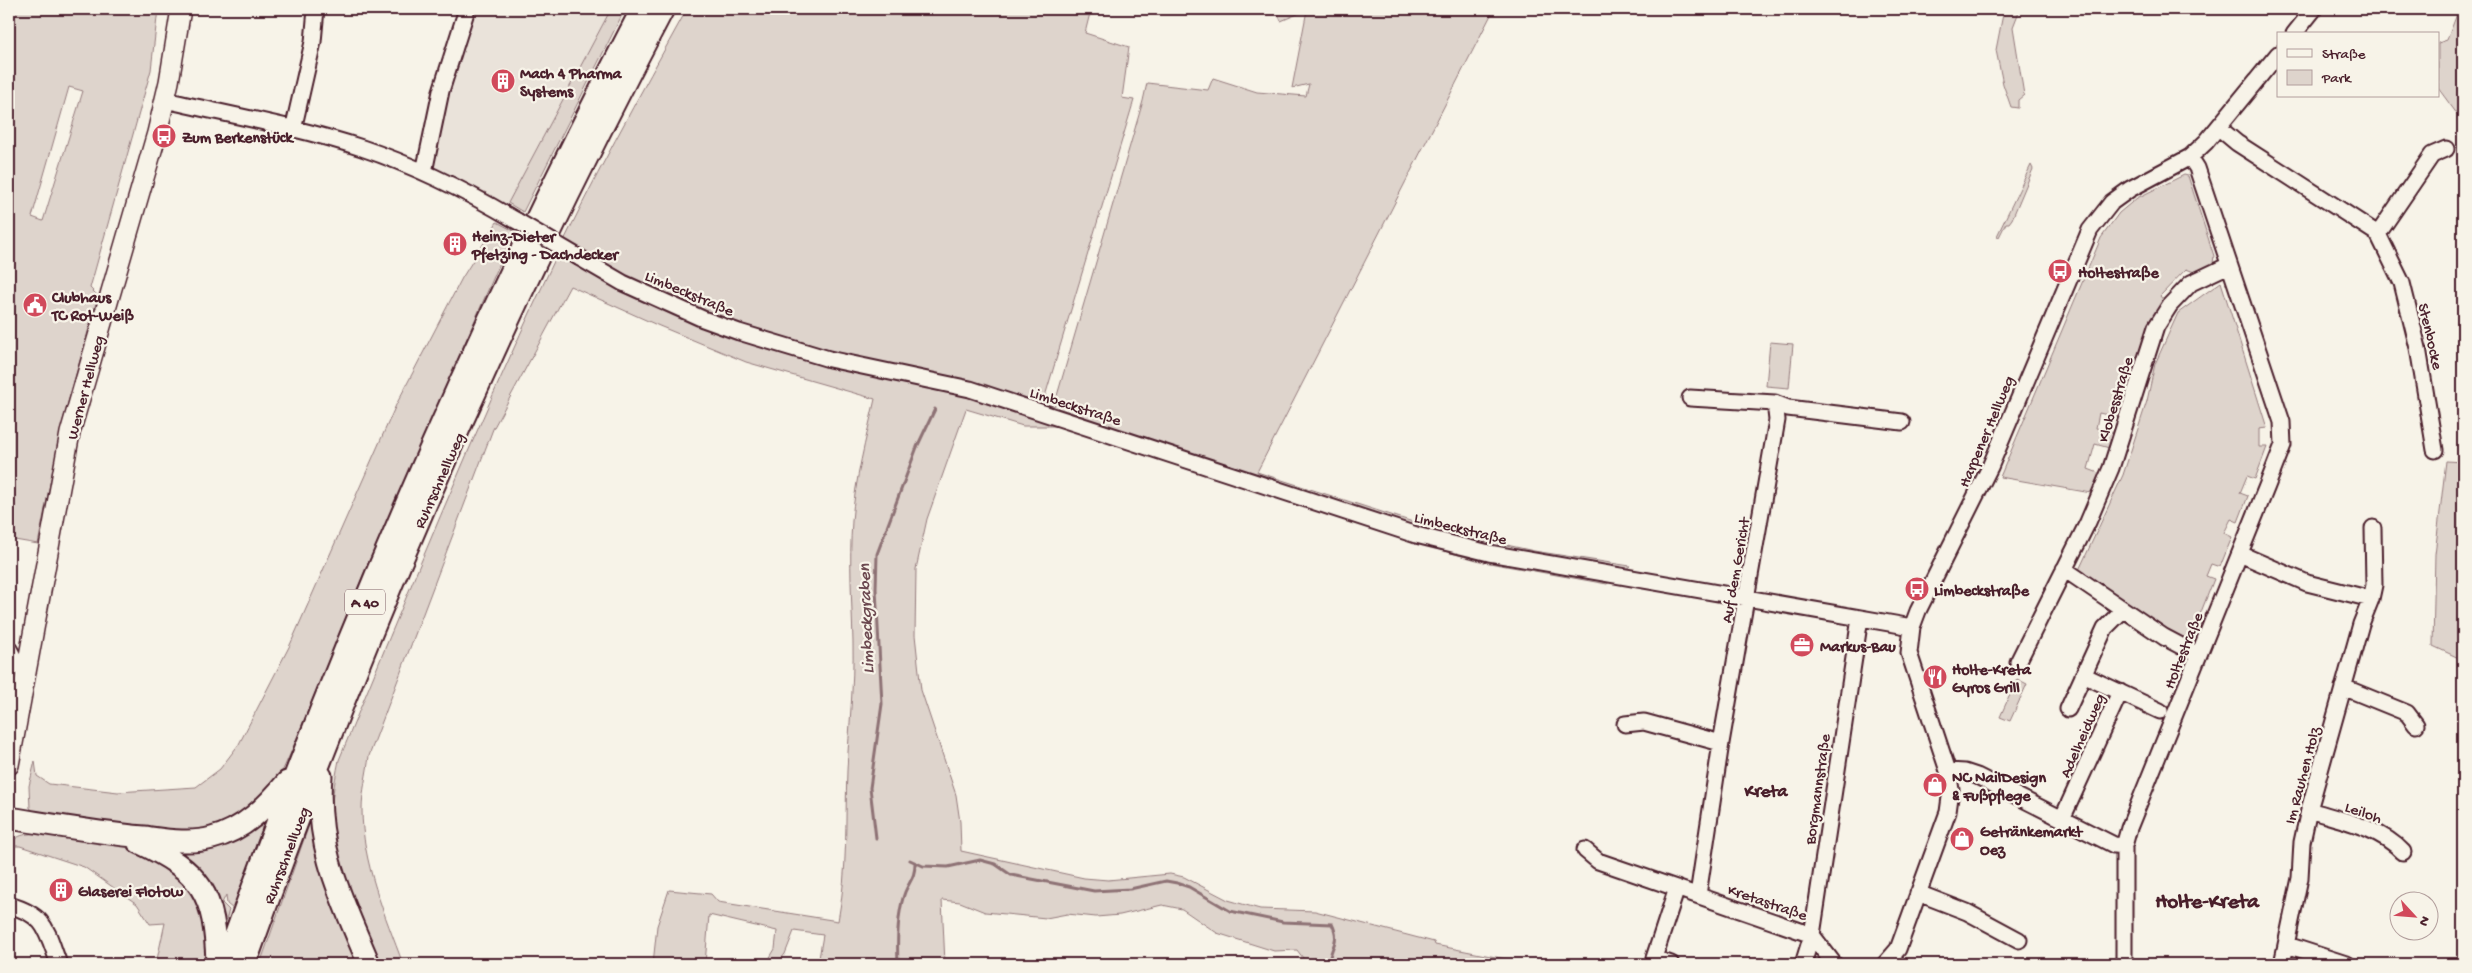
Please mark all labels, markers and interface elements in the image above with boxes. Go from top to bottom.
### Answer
legend [2277,32,2440,98]
text: Straße [2322,46,2366,64]
place label: Mach 4 Pharma Systems [520,66,622,103]
building icon: Mach 4 Pharma Systems [490,68,516,94]
text: Park [2321,70,2352,88]
bus stop icon: Zum Berkenstück [151,123,177,149]
place label: Zum Berkenstück [182,130,294,149]
place label: Heinz-Dieter Pfetzing - Dachdecker [471,229,620,266]
building icon: Heinz-Dieter Pfetzing - Dachdecker [442,231,468,257]
bus stop icon: Holtestraße [2047,258,2073,284]
place label: Holtestraße [2078,265,2159,284]
street label: Limbeckstraße [641,268,737,323]
place label: Clubhaus TC Rot-Weiß [50,290,134,327]
public building icon: Clubhaus TC Rot-Weiß [22,292,48,318]
street label: Stenbocke [2412,302,2446,372]
street label: Werner Hellweg [64,334,110,442]
street label: Klobesstraße [2095,354,2140,445]
street label: Harpener Hellweg [1956,374,2020,491]
street label: Limbeckstraße [1027,385,1124,432]
street label: Ruhrschnellweg [412,431,471,532]
street label: Limbeckstraße [1412,510,1509,551]
street label: Auf dem Gericht [1719,515,1756,625]
water label: Limbeckgraben [855,563,880,674]
bus stop icon: Limbeckstraße [1904,576,1930,602]
place label: Limbeckstraße [1934,583,2030,602]
road number: A 40 [345,590,385,614]
street label: Holtestraße [2161,610,2209,692]
office icon: Markus-Bau [1789,632,1815,658]
place label: Markus-Bau [1820,639,1896,658]
place label: Holte-Kreta Gyros Grill [1952,662,2032,699]
restaurant icon: Holte-Kreta Gyros Grill [1922,664,1948,690]
street label: Adelheidweg [2057,691,2111,781]
street label: Im Rauhen Holz [2282,724,2327,827]
street label: Borgmannstraße [1802,732,1837,847]
place label: NC NailDesign & Fußpflege [1952,770,2046,807]
shop icon: NC NailDesign & Fußpflege [1922,772,1948,798]
district label: Kreta [1744,782,1788,803]
street label: Leiloh [2342,799,2384,830]
street label: Ruhrschnellweg [261,805,316,908]
place label: Getränkemarkt Oez [1980,824,2083,861]
shop icon: Getränkemarkt Oez [1949,826,1975,852]
building icon: Glaserei Flotow [48,877,74,903]
street label: Kretastraße [1724,882,1810,927]
place label: Glaserei Flotow [78,884,184,903]
north arrow [2390,890,2440,940]
district label: Holte-Kreta [2155,891,2260,916]
text: N [2414,913,2433,928]

